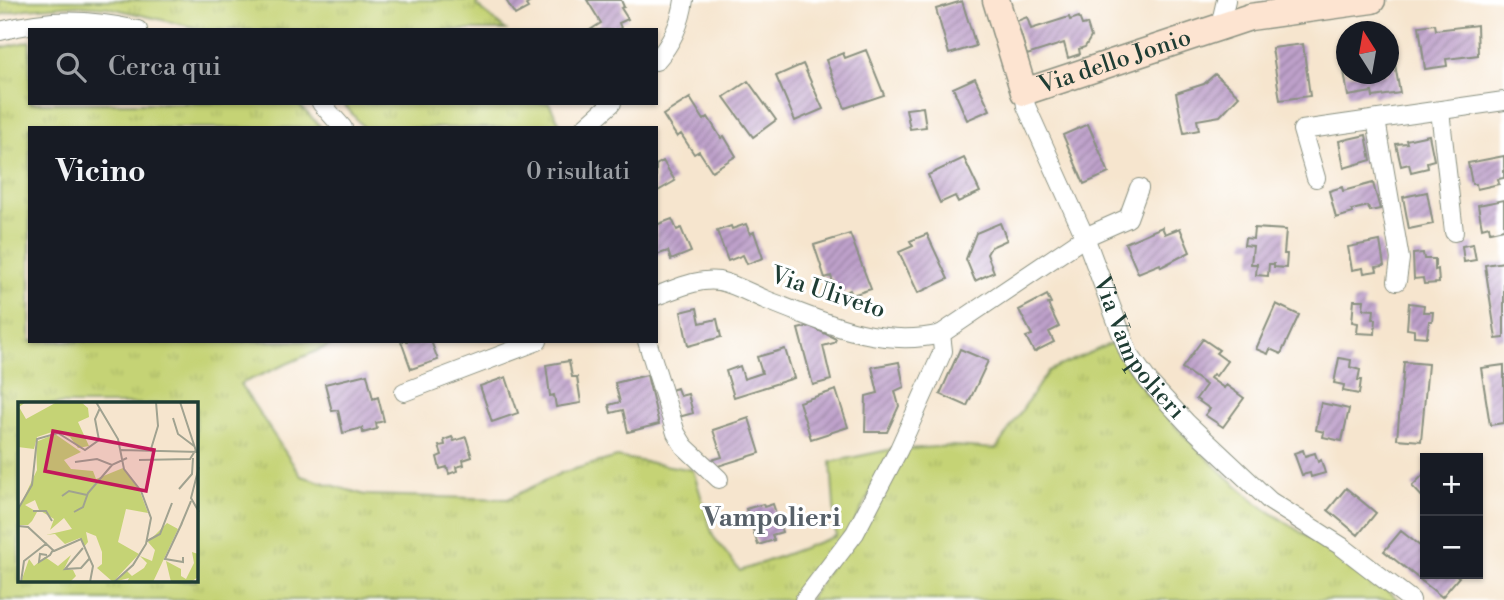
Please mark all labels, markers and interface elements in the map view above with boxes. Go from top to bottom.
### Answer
north arrow [1336,21,1399,84]
street label: Via dello Jonio [1034,23,1195,101]
search box [28,28,658,105]
icon: search [52,48,90,86]
text: Cerca qui [108,51,221,83]
text: Vicino [56,153,146,191]
text: 0 risultati [526,158,630,186]
street label: Via Uliveto [766,260,889,326]
street label: Via Vampolieri [1086,271,1191,426]
inset map [18,402,198,582]
map controls [1420,453,1483,579]
button: + [1420,453,1483,516]
district label: Vampolieri [702,502,841,534]
button: − [1420,516,1483,579]

